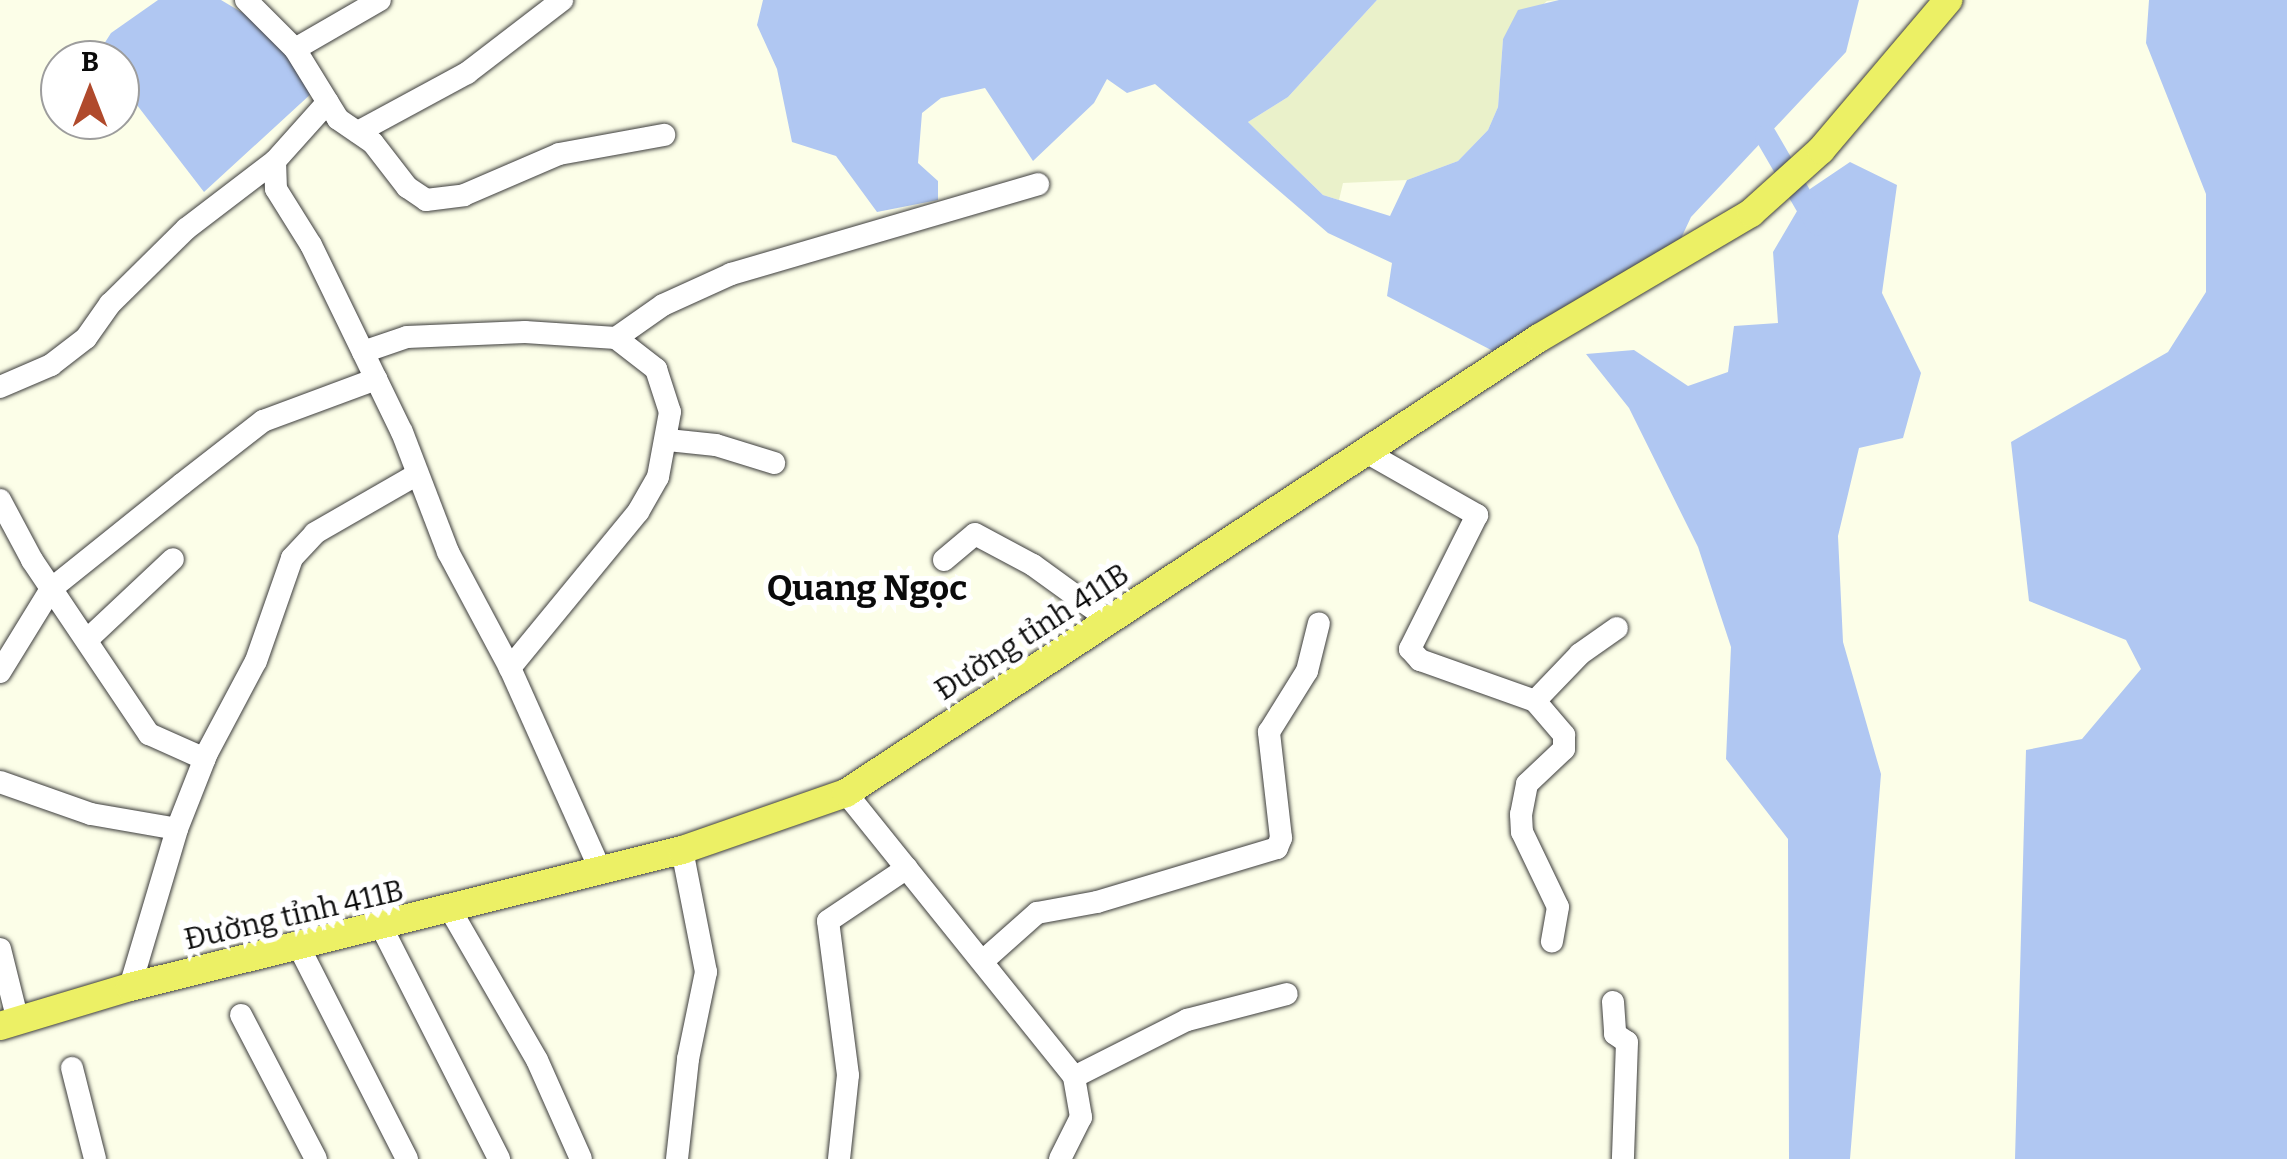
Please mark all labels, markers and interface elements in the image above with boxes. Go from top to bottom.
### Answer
north arrow [40,40,140,140]
text: B [81,45,99,78]
street label: Đường tỉnh 411B [928,556,1136,708]
district label: Quang Ngọc [767,567,967,609]
street label: Đường tỉnh 411B [181,872,407,958]

